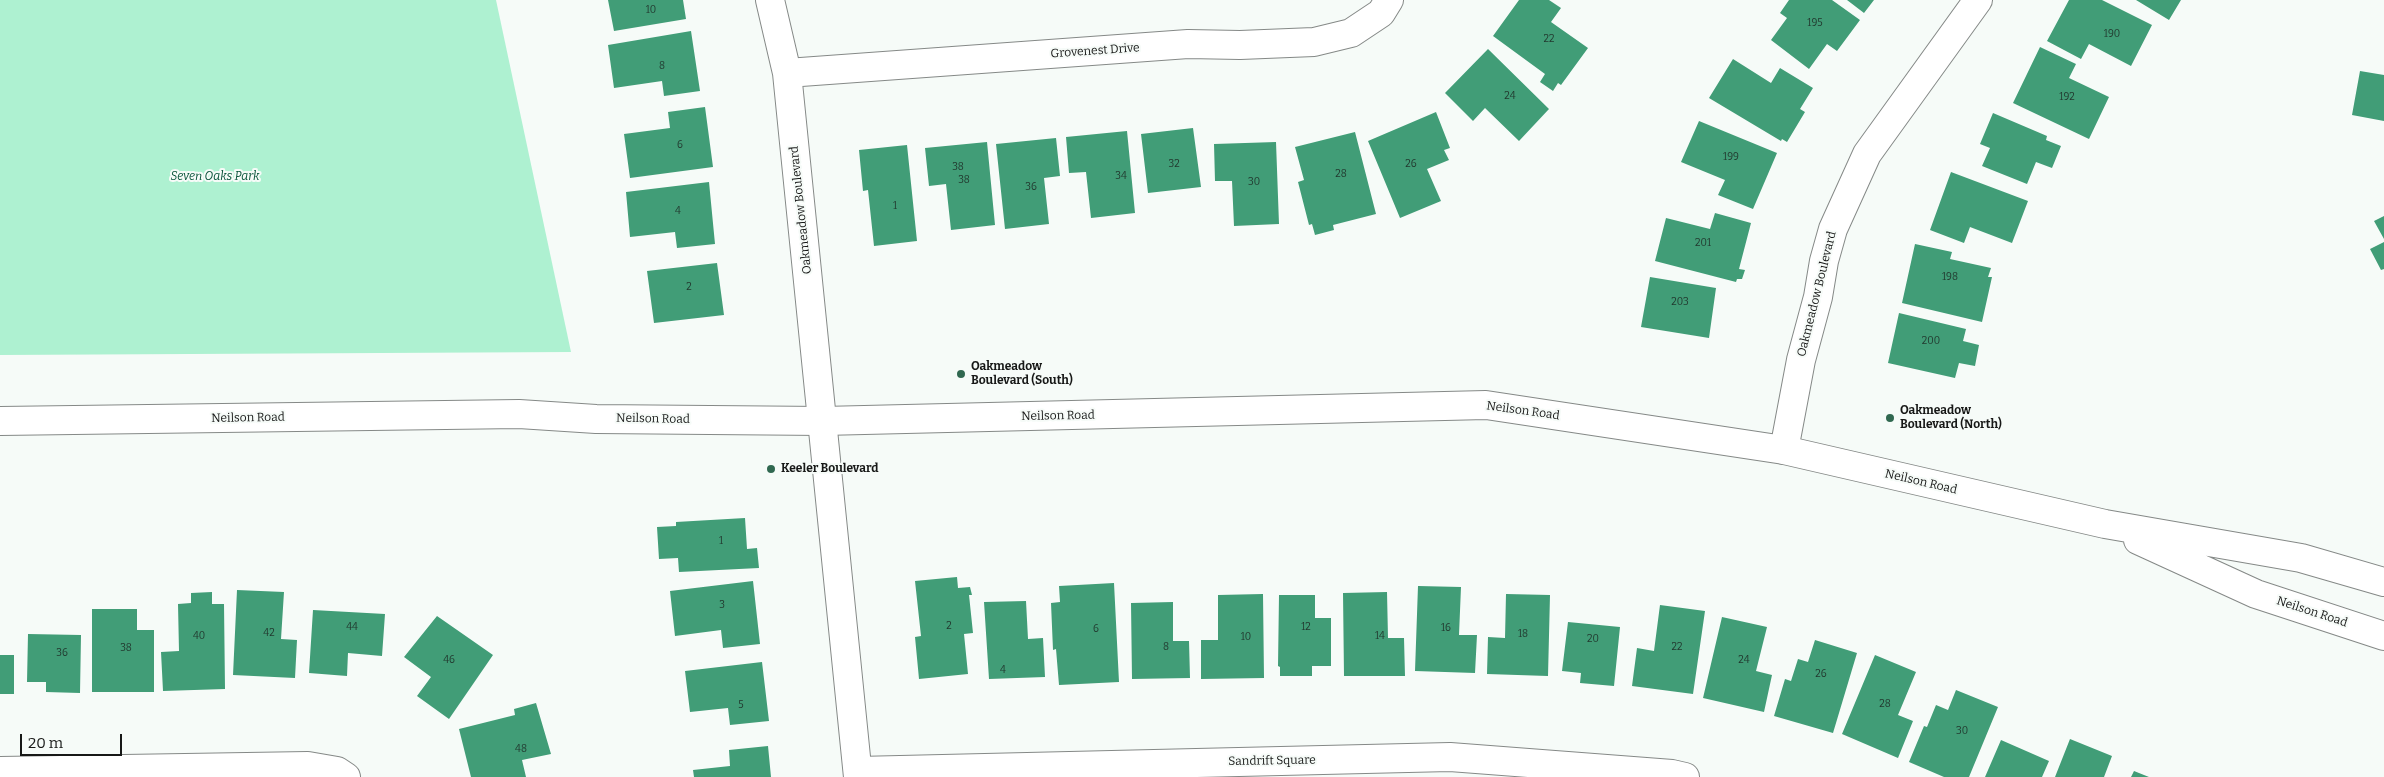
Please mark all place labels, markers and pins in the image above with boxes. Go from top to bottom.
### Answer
place label: Oakmeadow Boulevard (South) [971,360,1073,388]
marker: Oakmeadow Boulevard (South) [955,368,967,380]
place label: Oakmeadow Boulevard (North) [1900,404,2002,432]
marker: Oakmeadow Boulevard (North) [1884,412,1896,424]
place label: Keeler Boulevard [781,462,879,476]
marker: Keeler Boulevard [765,463,777,475]

